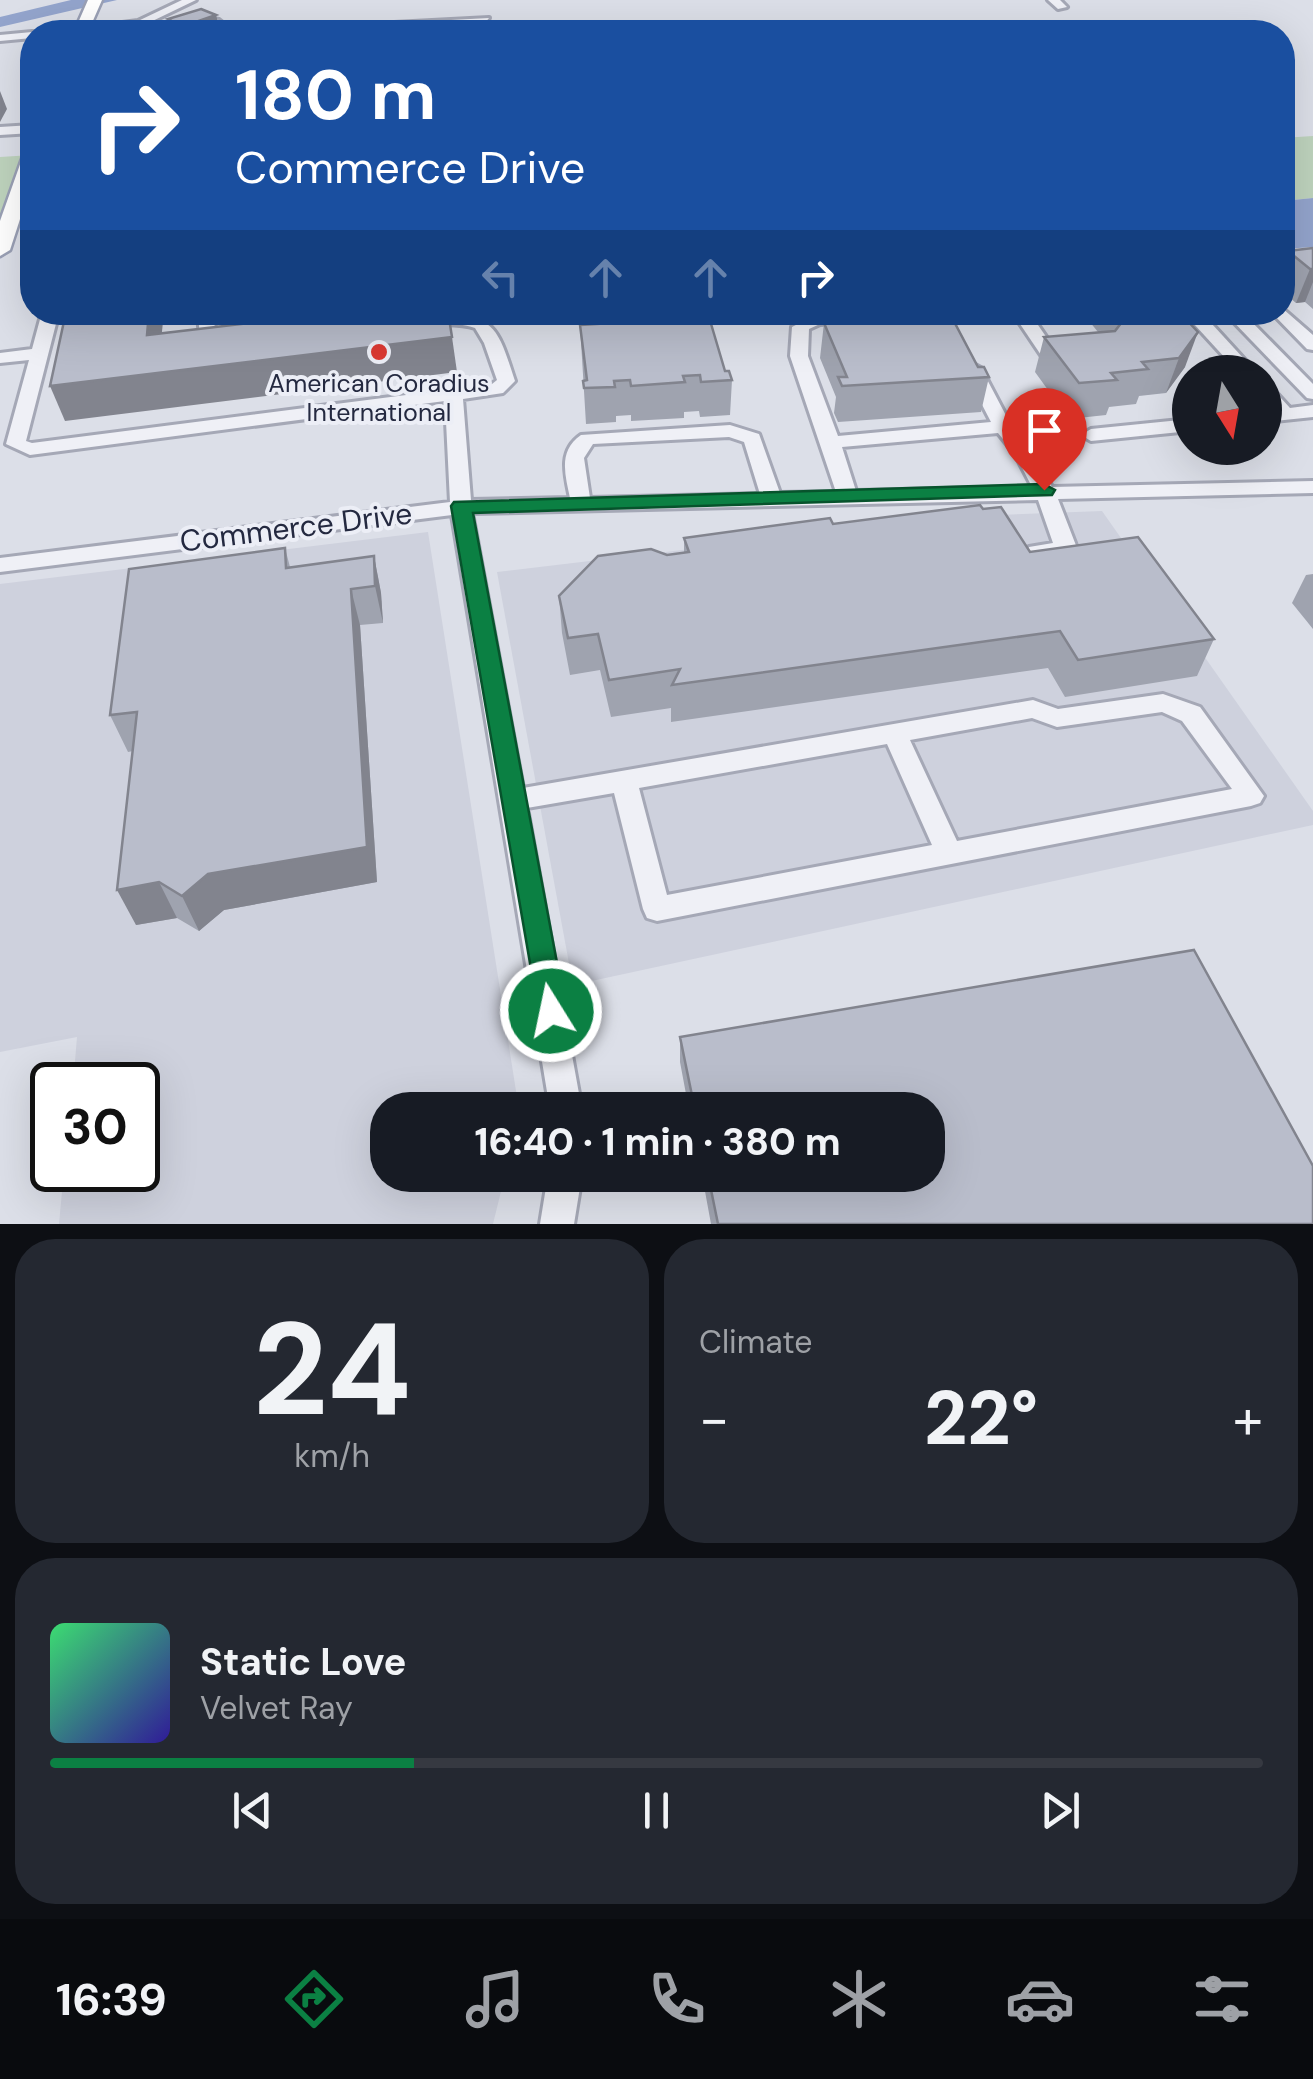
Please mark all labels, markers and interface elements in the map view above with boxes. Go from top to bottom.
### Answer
text: 180 m [235,50,436,141]
icon: right [70,60,200,190]
text: Commerce Drive [235,138,585,197]
icon: left [473,250,528,305]
icon: ahead [578,250,633,305]
icon: ahead [683,250,738,305]
icon: right [788,250,843,305]
marker: American Coradius International [368,341,390,363]
north arrow [1172,355,1282,465]
map controls [1172,355,1282,465]
place label: American Coradius International [268,367,490,429]
pin [1002,388,1087,491]
icon: arrive [1017,403,1072,458]
street label: Commerce Drive [178,493,414,561]
position arrow [499,959,603,1063]
speed limit sign: 30 [30,1062,160,1192]
text: 16:40 · 1 min · 380 m [474,1117,841,1167]
text: 24 [253,1285,411,1454]
text: Climate [699,1321,813,1363]
text: 22° [924,1370,1038,1467]
text: − [699,1383,729,1455]
text: + [1233,1383,1263,1455]
text: km/h [294,1435,370,1477]
text: Static Love [200,1637,406,1687]
text: Velvet Ray [200,1687,353,1729]
icon: previous [225,1783,280,1838]
icon: pause [629,1783,684,1838]
icon: next [1033,1783,1088,1838]
icon: directions [279,1964,349,2034]
icon: music [460,1964,530,2034]
icon: phone [642,1964,712,2034]
icon: climate [824,1964,894,2034]
icon: car [1005,1964,1075,2034]
icon: filters [1187,1964,1257,2034]
text: 16:39 [56,1970,167,2029]

